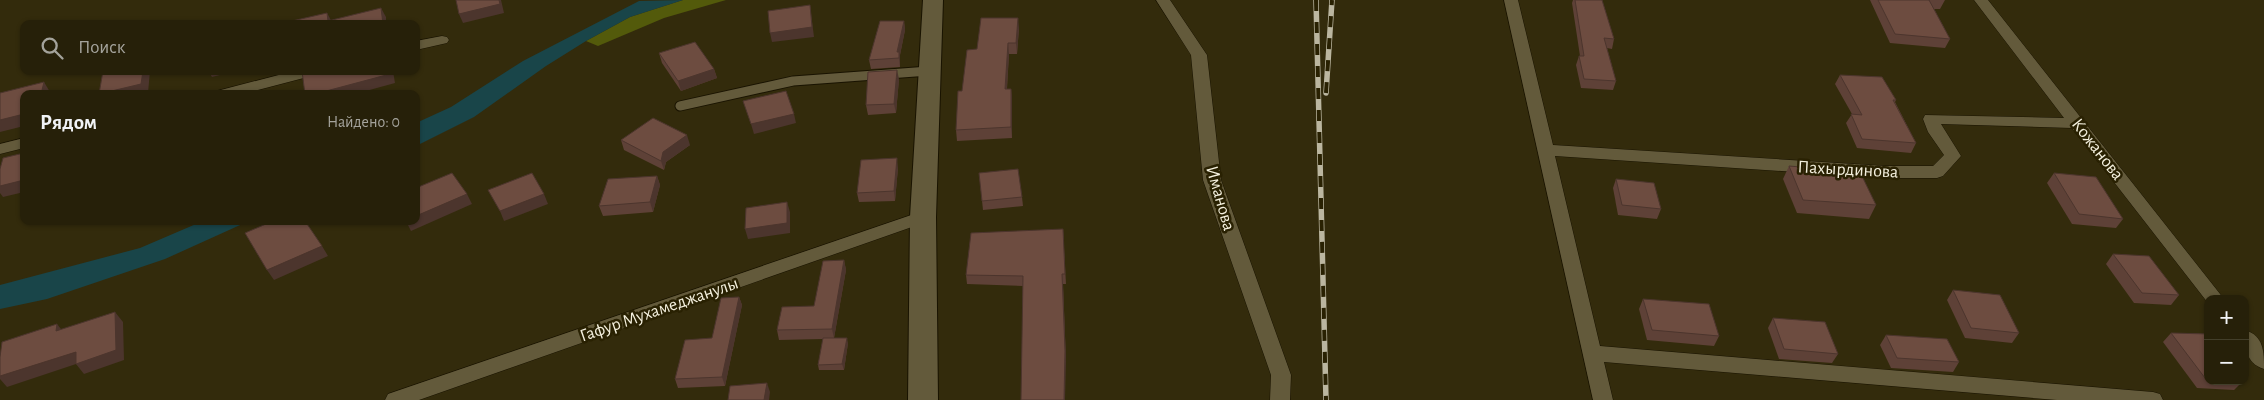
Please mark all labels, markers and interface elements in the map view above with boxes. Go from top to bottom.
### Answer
search box [20,20,420,75]
icon: search [38,34,66,62]
text: Поиск [78,38,125,57]
text: Рядом [40,112,97,133]
text: Найдено: 0 [327,114,400,130]
street label: Кожанова [2068,115,2127,184]
street label: Пахырдинова [1797,158,1899,182]
street label: Иманова [1202,164,1238,233]
street label: Гафур Мухамеджанулы [578,274,741,346]
map controls [2204,295,2249,385]
button: + [2204,295,2249,340]
button: − [2204,340,2249,385]

